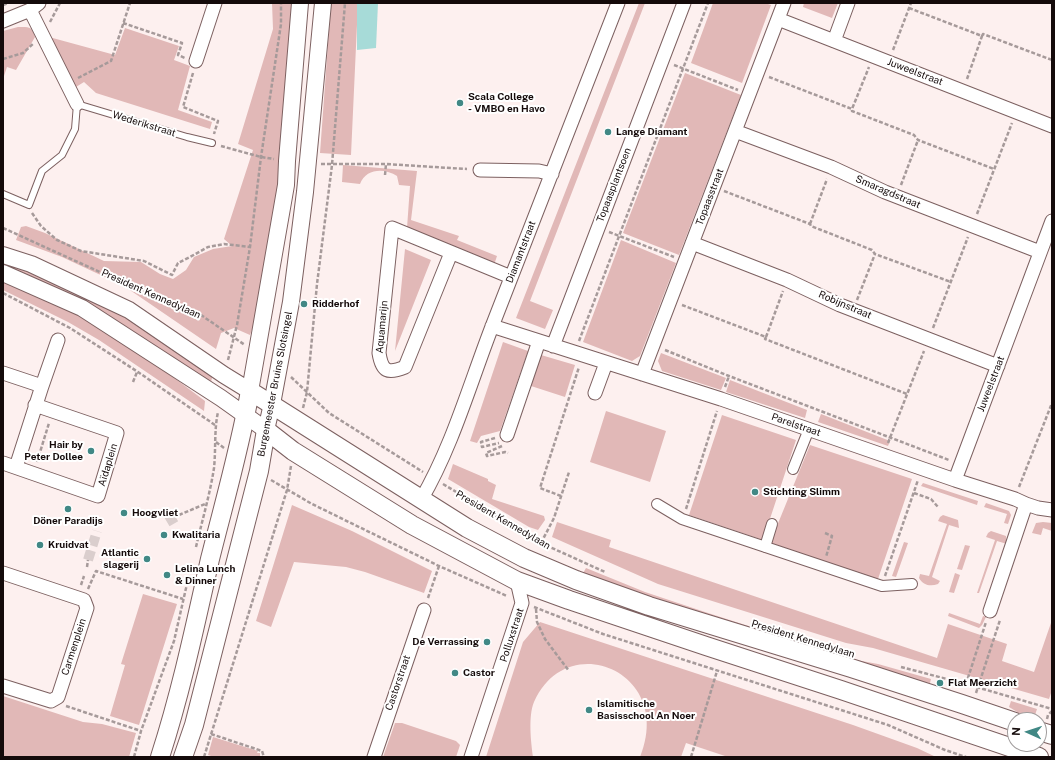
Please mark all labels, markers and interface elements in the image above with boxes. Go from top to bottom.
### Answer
street label: Juweelstraat [885,56,945,88]
place label: Scala College - VMBO en Havo [468,91,545,114]
marker: Scala College - VMBO en Havo [455,98,465,108]
street label: Wederikstraat [111,109,177,139]
place label: Lange Diamant [616,126,687,138]
marker: Lange Diamant [603,127,613,137]
street label: Topaasplantsoen [594,146,634,224]
street label: Topaasstraat [694,167,726,227]
street label: Smaragdstraat [854,173,922,211]
street label: Diamantstraat [504,219,538,285]
street label: President Kennedylaan [100,267,202,321]
street label: Robijnstraat [817,288,873,322]
place label: Ridderhof [312,298,359,310]
marker: Ridderhof [299,299,309,309]
street label: Aquamarijn [374,300,390,354]
street label: Burgemeester Bruins Slotsingel [255,310,295,458]
street label: Juweelstraat [975,354,1007,414]
street label: Parelstraat [770,411,822,439]
place label: Hair by Peter Dollee [24,439,83,462]
street label: Aïdaplein [96,442,120,488]
marker: Hair by Peter Dollee [86,446,96,456]
place label: Stichting Slimm [763,486,840,498]
marker: Stichting Slimm [750,487,760,497]
street label: President Kennedylaan [454,488,552,552]
marker: Döner Paradijs [63,504,73,514]
place label: Hoogvliet [132,507,178,519]
marker: Hoogvliet [119,508,129,518]
place label: Döner Paradijs [33,515,103,527]
place label: Kwalitaria [172,529,220,541]
marker: Kwalitaria [159,530,169,540]
place label: Kruidvat [48,539,89,551]
marker: Kruidvat [35,540,45,550]
place label: Atlantic slagerij [101,547,139,570]
marker: Atlantic slagerij [142,554,152,564]
place label: Lelina Lunch & Dinner [175,563,235,586]
marker: Lelina Lunch & Dinner [162,570,172,580]
street label: Polluxstraat [498,606,526,664]
street label: Carmenplein [59,617,89,677]
street label: President Kennedylaan [750,618,856,660]
place label: De Verrassing [412,636,479,648]
marker: De Verrassing [482,637,492,647]
street label: Castorstraat [383,654,413,712]
place label: Castor [463,667,495,679]
marker: Castor [450,668,460,678]
place label: Flat Meerzicht [948,677,1017,689]
marker: Flat Meerzicht [935,678,945,688]
place label: Islamitische Basisschool An Noer [597,698,695,722]
marker: Islamitische Basisschool An Noer [584,705,594,715]
north arrow [1007,712,1047,752]
text: N [1010,727,1022,736]

